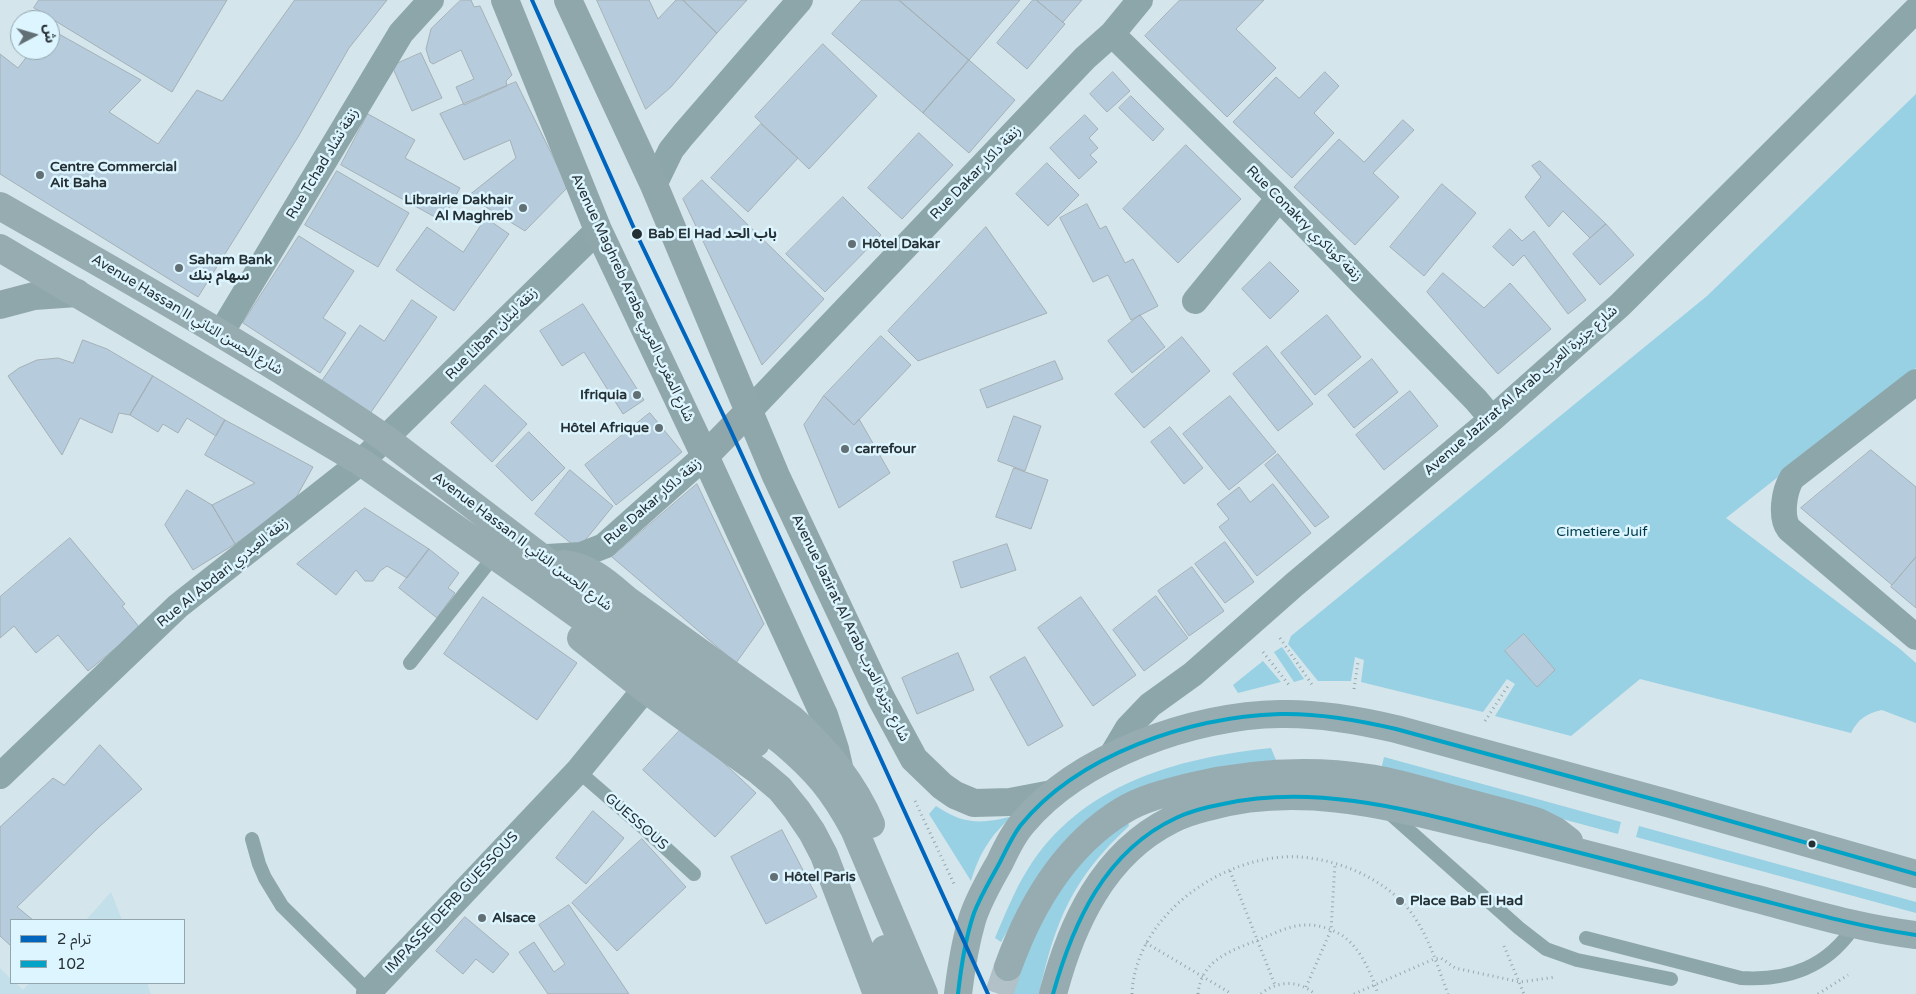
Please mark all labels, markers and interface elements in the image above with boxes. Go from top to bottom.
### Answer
north arrow [10,10,60,60]
text: ش [40,23,59,44]
street label: Rue Tchad زنقة نشاد [283,106,363,222]
street label: Rue Dakar زنقة داكار [927,123,1025,223]
place label: Centre Commercial Ait Baha [50,159,177,192]
street label: Rue Conakry زنقة كوناكري [1243,163,1365,285]
marker: Centre Commercial Ait Baha [34,169,46,181]
street label: Avenue Maghreb Arabe شارع المغرب العربي [567,171,697,425]
place label: Librairie Dakhair Al Maghreb [404,192,513,224]
marker: Librairie Dakhair Al Maghreb [517,202,529,214]
place label: Bab El Had باب الحد [648,226,777,242]
marker: Bab El Had باب الحد [630,227,644,241]
place label: Hôtel Dakar [862,236,940,252]
marker: Hôtel Dakar [846,238,858,250]
street label: Avenue Hassan II شارع الحسن الثاني [88,251,286,379]
place label: Saham Bank سهام بنك [189,252,272,284]
marker: Saham Bank سهام بنك [173,262,185,274]
street label: Rue Liban زنقة لبنان [442,284,542,384]
street label: Avenue Jazirat Al Arab شارع جزيرة العرب [1421,302,1621,480]
place label: Ifriquia [580,387,627,403]
marker: Ifriquia [631,389,643,401]
place label: Hôtel Afrique [560,420,649,436]
marker: Hôtel Afrique [653,422,665,434]
place label: carrefour [855,441,916,457]
marker: carrefour [839,443,851,455]
street label: Rue Dakar زنقة داكار [601,455,705,549]
street label: Avenue Hassan II شارع الحسن الثاني [429,469,615,615]
street label: Avenue Jazirat Al Arab شارع جزيرة العرب [788,512,912,744]
street label: Rue Al Abdari زنقة العبدري [154,515,292,631]
park label: Cimetiere Juif [1556,524,1648,540]
street label: GUESSOUS [601,790,671,854]
street label: IMPASSE DERB GUESSOUS [382,829,522,977]
unlabelled marker [1807,839,1817,849]
place label: Hôtel Paris [784,869,856,885]
marker: Hôtel Paris [768,871,780,883]
place label: Place Bab El Had [1410,893,1523,909]
marker: Place Bab El Had [1394,895,1406,907]
place label: Alsace [492,910,536,926]
marker: Alsace [476,912,488,924]
legend [10,919,185,984]
text: ترام 2 [57,930,91,948]
text: 102 [57,955,85,973]

